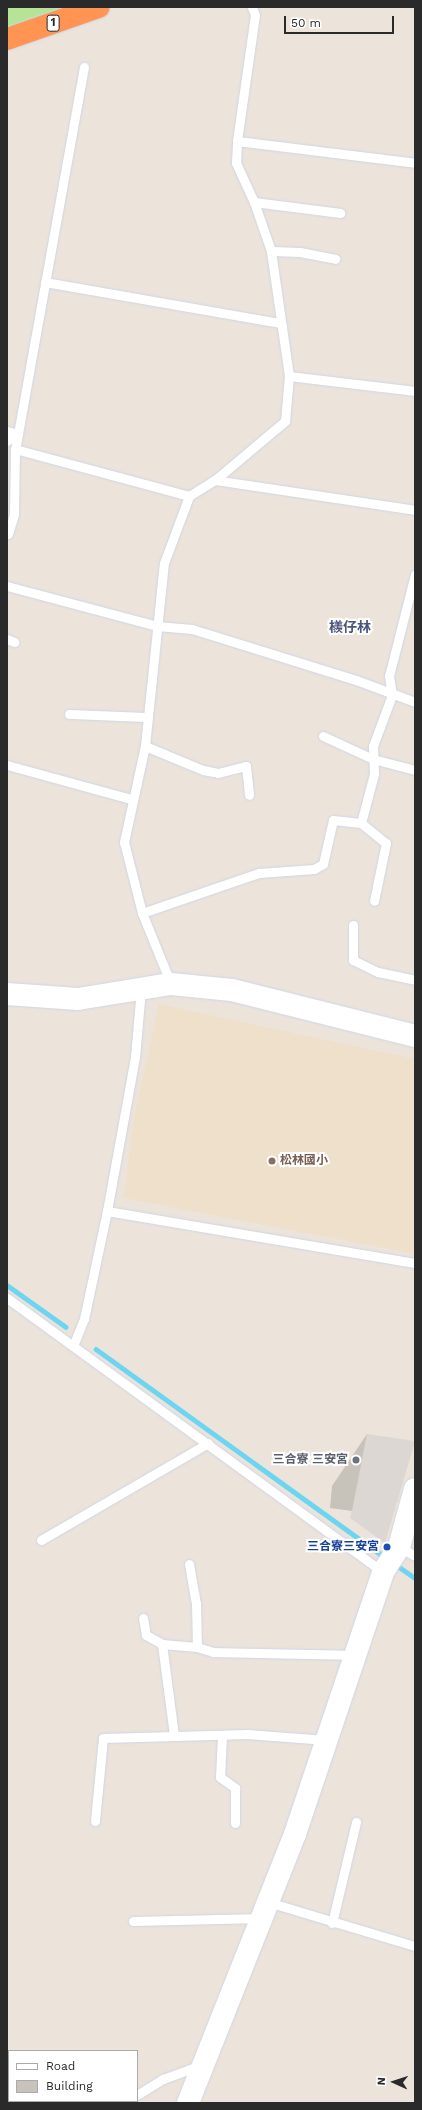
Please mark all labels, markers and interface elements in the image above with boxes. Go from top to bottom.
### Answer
scale bar [286,8,396,34]
road number: 1 [46,14,60,32]
text: 50 m [291,16,321,30]
district label: 檨仔林 [329,619,371,635]
place label: 松林國小 [280,1154,328,1168]
marker: 松林國小 [267,1156,277,1166]
place label: 三合寮 三安宮 [273,1453,348,1467]
marker: 三合寮 三安宮 [351,1455,361,1465]
place label: 三合寮三安宮 [307,1540,379,1554]
marker: 三合寮三安宮 [382,1542,392,1552]
legend [8,2050,138,2102]
text: Road [46,2059,75,2073]
north arrow [374,2062,414,2102]
text: N [375,2077,388,2086]
text: Building [46,2079,93,2093]

